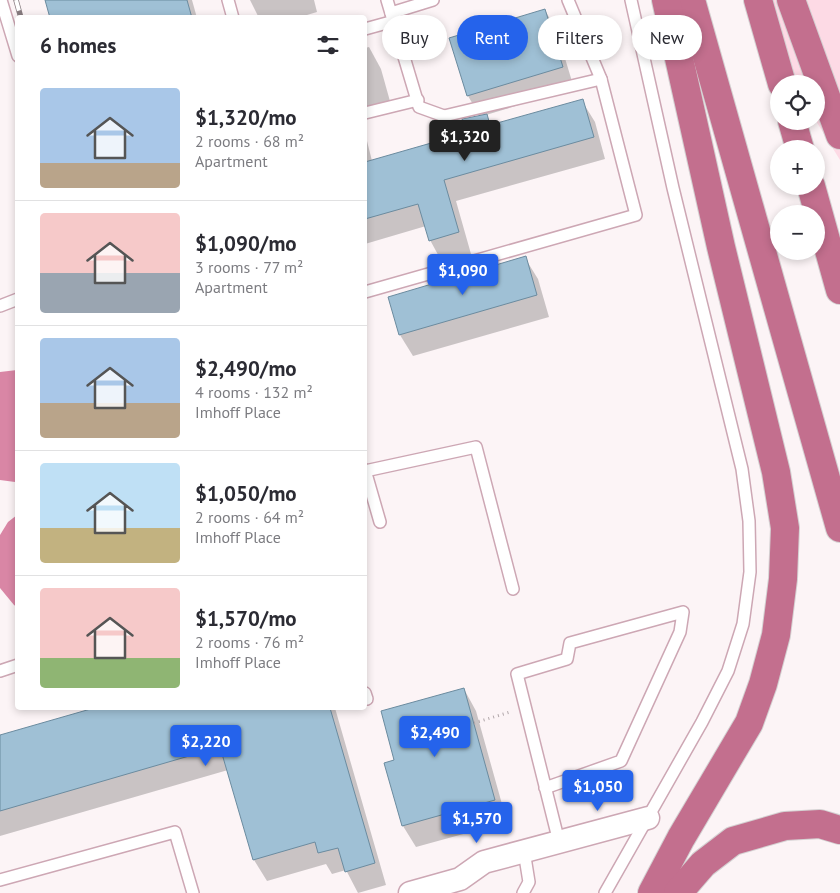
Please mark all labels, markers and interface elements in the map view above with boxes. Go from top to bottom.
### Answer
chip: Buy [382,15,447,60]
chip: Rent [457,15,528,60]
chip: Filters [538,15,622,60]
chip: New [632,15,702,60]
icon: filters [314,31,342,59]
text: 6 homes [40,32,116,59]
map controls [770,75,825,260]
button: locate [770,75,825,130]
text: $1,320/mo [195,104,297,131]
icon: home [80,108,140,168]
pin: $1,320 [424,120,506,162]
text: $1,320 [440,126,490,146]
text: 2 rooms · 68 m² [195,131,304,151]
button: + [770,140,825,195]
text: Apartment [195,151,268,171]
button: − [770,205,825,260]
text: $1,090/mo [195,230,297,257]
icon: home [80,233,140,293]
pin: $1,090 [422,254,504,296]
text: 3 rooms · 77 m² [195,257,303,277]
text: $1,090 [438,260,488,280]
text: Apartment [195,277,268,297]
text: $2,490/mo [195,355,297,382]
icon: home [80,358,140,418]
text: 4 rooms · 132 m² [195,382,313,402]
text: Imhoff Place [195,402,281,422]
text: $1,050/mo [195,480,297,507]
icon: home [80,483,140,543]
text: 2 rooms · 64 m² [195,507,304,527]
text: Imhoff Place [195,527,281,547]
text: $1,570/mo [195,605,297,632]
icon: home [80,608,140,668]
text: 2 rooms · 76 m² [195,632,304,652]
text: Imhoff Place [195,652,281,672]
pin: $2,490 [394,716,476,758]
text: $2,490 [410,722,460,742]
pin: $2,220 [165,724,247,767]
text: $2,220 [181,731,231,751]
pin: $1,050 [557,770,639,812]
text: $1,050 [573,776,623,796]
pin: $1,570 [436,802,518,844]
text: $1,570 [452,808,502,828]

